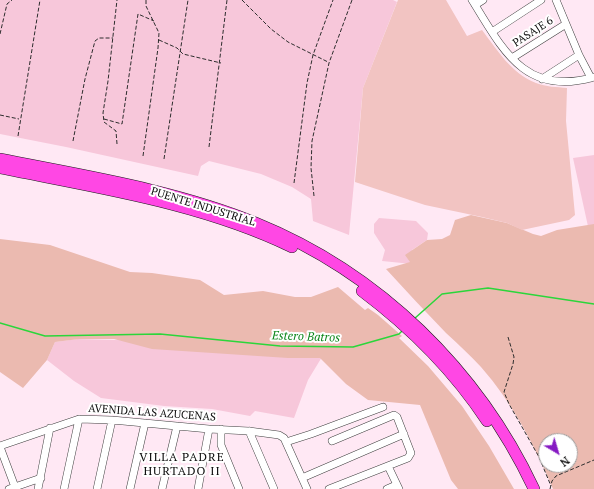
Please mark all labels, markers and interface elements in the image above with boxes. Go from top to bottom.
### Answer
street label: PASAJE 6 [510,14,556,50]
street label: PUENTE INDUSTRIAL [149,185,257,229]
water label: Estero Batros [272,329,340,345]
street label: AVENIDA LAS AZUCENAS [88,402,216,424]
north arrow [538,433,578,473]
district label: VILLA PADRE HURTADO II [139,451,225,479]
text: N [557,454,572,470]

